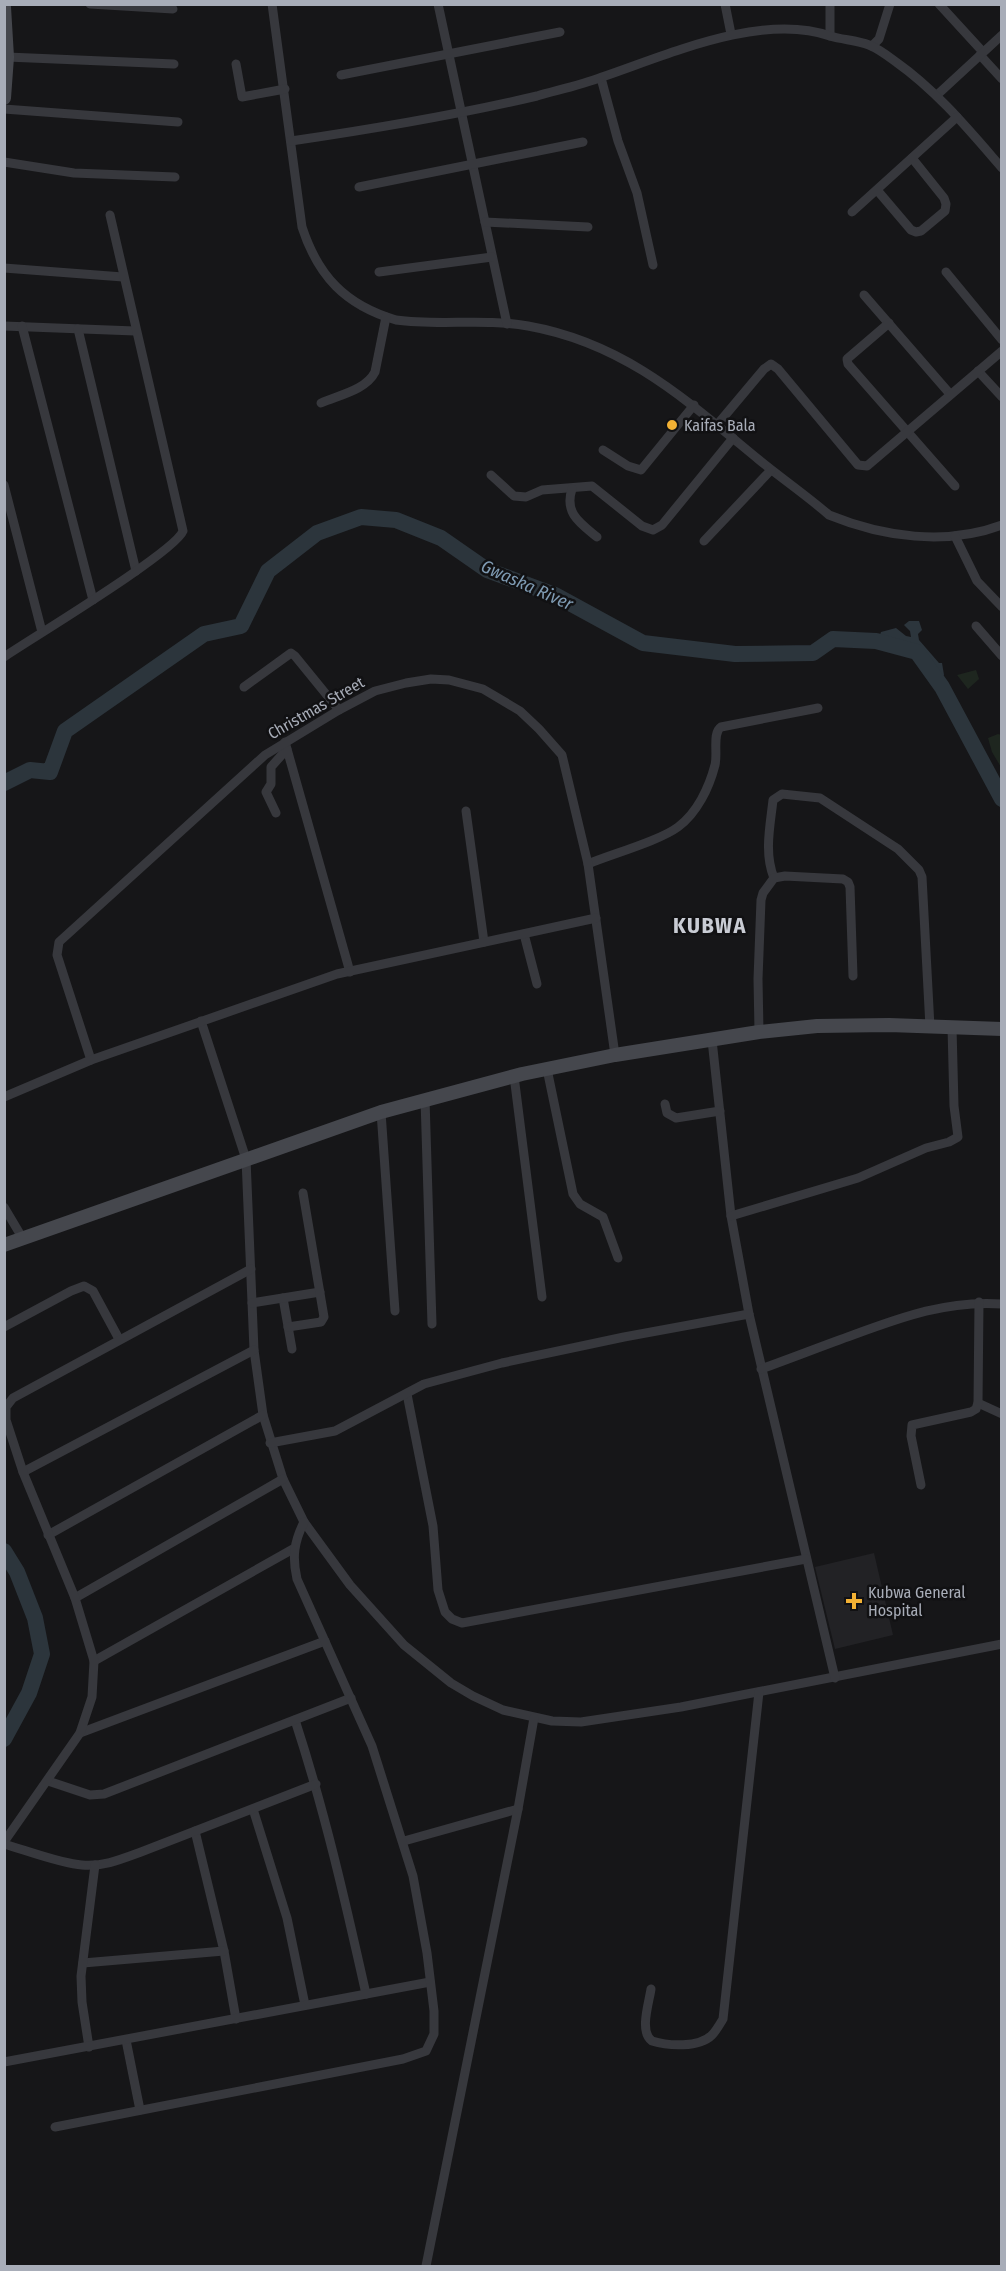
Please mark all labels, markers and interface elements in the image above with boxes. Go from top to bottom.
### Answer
place label: Kaifas Bala [684,416,756,435]
marker: Kaifas Bala [665,418,679,432]
water label: Gwaska River [478,555,577,615]
street label: Christmas Street [264,672,368,743]
district label: KUBWA [673,912,747,939]
place label: Kubwa General Hospital [868,1583,965,1620]
marker: Kubwa General Hospital [845,1592,863,1610]

